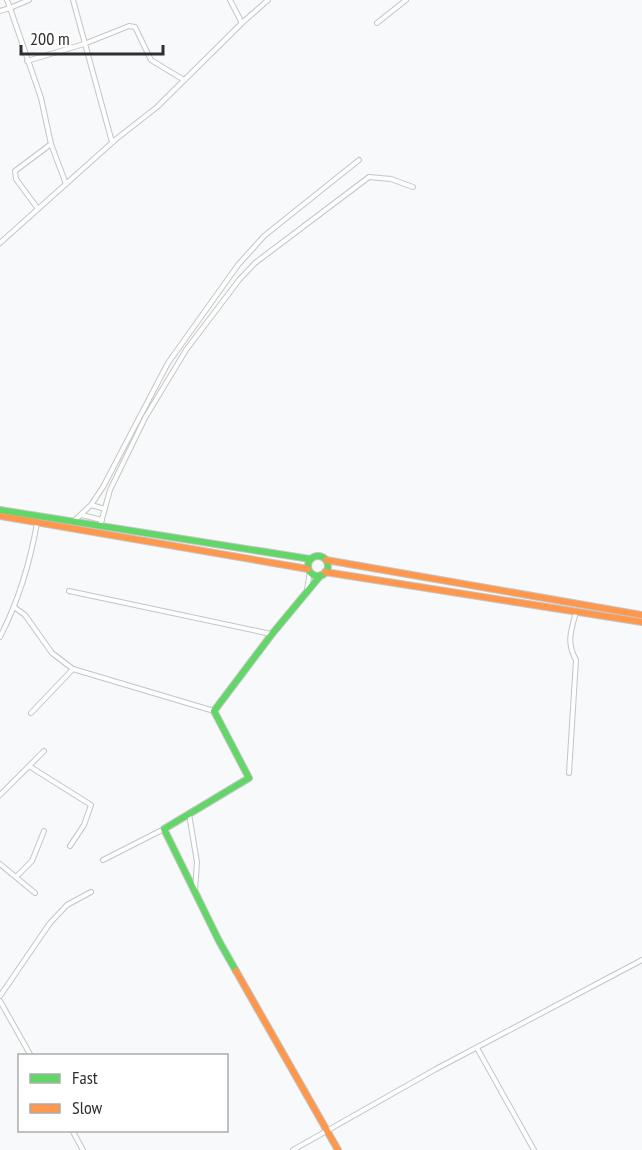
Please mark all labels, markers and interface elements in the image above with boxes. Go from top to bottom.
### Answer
scale bar [21,18,164,56]
text: 200 m [30,27,70,50]
legend [18,1054,228,1132]
text: Fast [72,1066,98,1089]
text: Slow [72,1096,103,1119]

